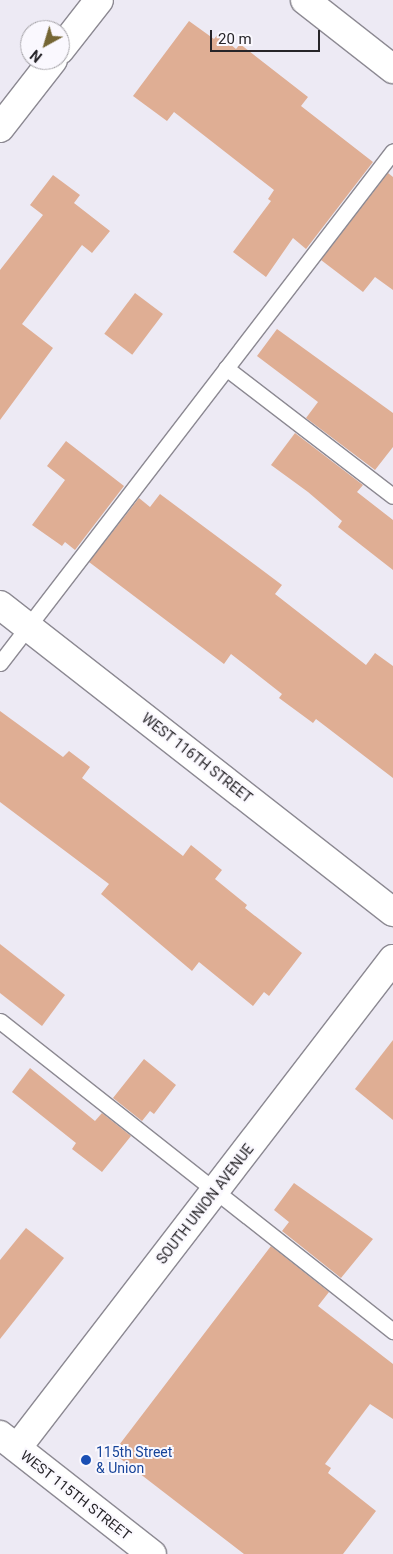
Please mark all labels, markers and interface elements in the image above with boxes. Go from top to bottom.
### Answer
north arrow [20,20,70,70]
scale bar [213,20,323,52]
text: 20 m [218,30,252,48]
text: N [27,47,45,65]
street label: WEST 116TH STREET [138,710,256,806]
street label: SOUTH UNION AVENUE [153,1141,257,1267]
place label: 115th Street & Union [96,1444,172,1476]
street label: WEST 115TH STREET [17,1447,135,1543]
marker: 115th Street & Union [80,1454,92,1466]

